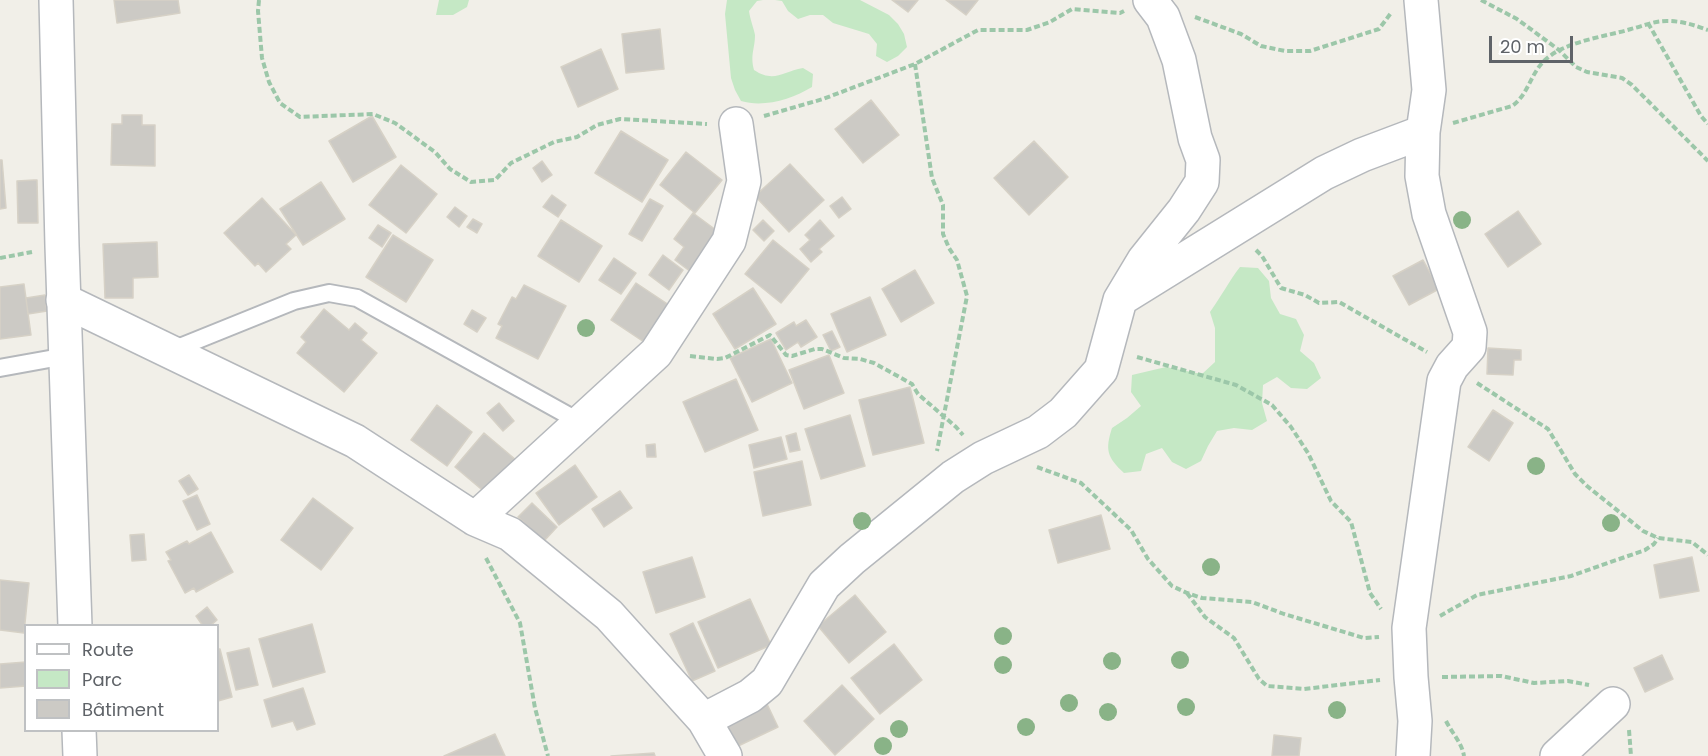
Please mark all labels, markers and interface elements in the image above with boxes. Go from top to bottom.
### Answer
scale bar [1492,24,1576,62]
text: 20 m [1500,34,1545,59]
legend [24,624,219,732]
text: Route [82,637,134,662]
text: Parc [82,667,122,692]
text: Bâtiment [82,697,164,722]

